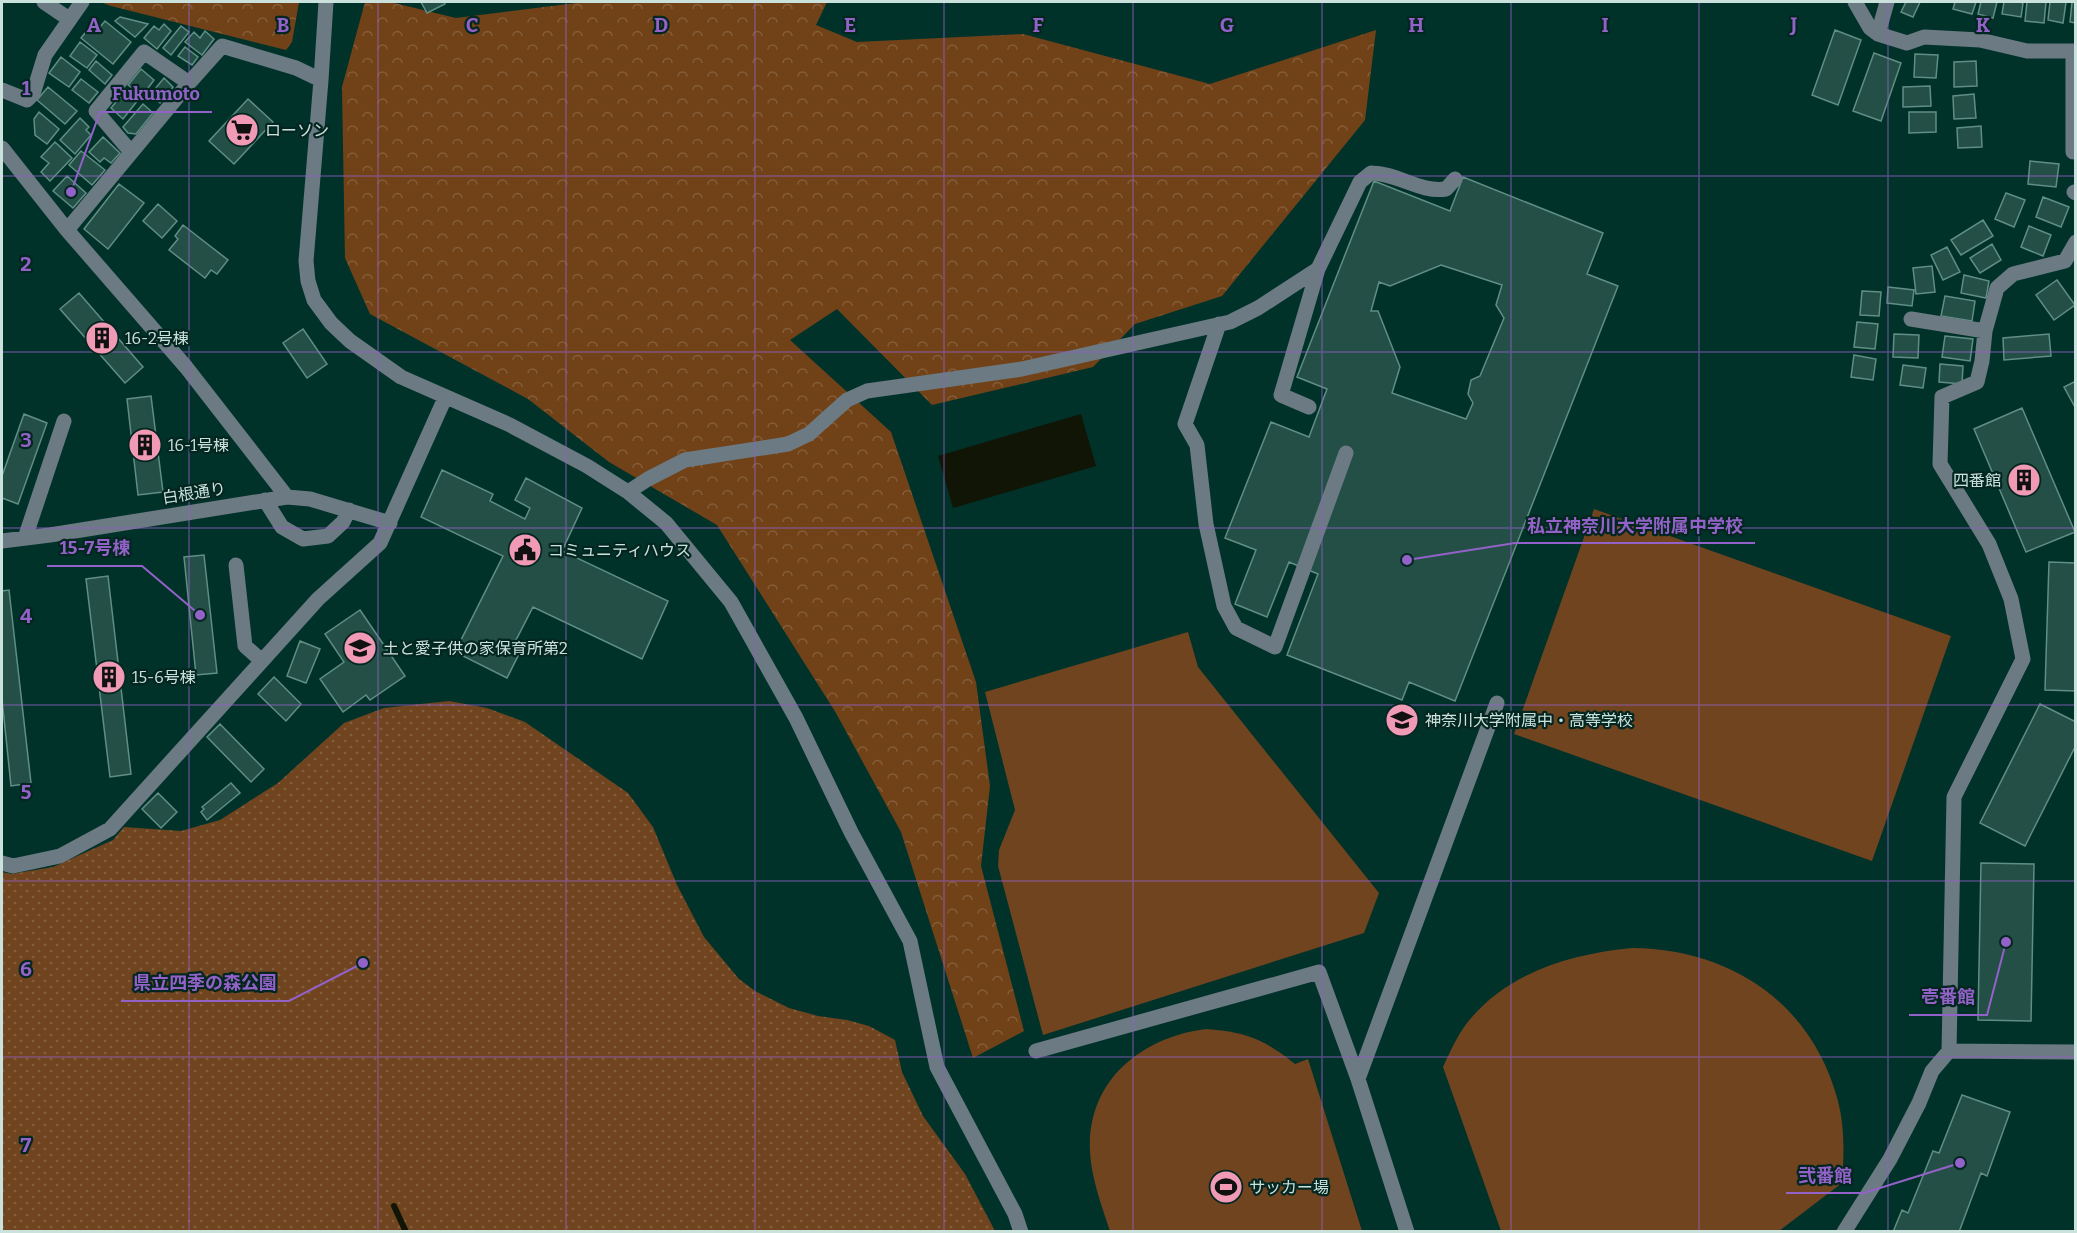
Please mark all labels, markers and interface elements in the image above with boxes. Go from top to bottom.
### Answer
text: A [87,13,102,37]
text: B [277,13,290,37]
text: C [466,13,478,37]
text: D [654,13,668,37]
text: E [844,13,856,37]
text: F [1032,13,1044,37]
text: G [1220,13,1234,37]
text: H [1408,13,1424,37]
text: I [1601,13,1609,37]
text: J [1790,13,1798,37]
text: K [1976,13,1991,37]
text: 1 [22,76,31,100]
callout: Fukumoto [100,76,212,112]
text: Fukumoto [112,83,200,105]
supermarket icon: ローソン [224,112,260,148]
place label: ローソン [265,121,329,140]
text: 2 [20,252,32,276]
building icon: 16-2号棟 [84,320,120,356]
place label: 16-2号棟 [125,329,189,348]
building icon: 16-1号棟 [127,427,163,463]
text: 3 [20,428,32,452]
place label: 16-1号棟 [168,436,229,455]
building icon: 四番館 [2006,462,2042,498]
place label: 四番館 [1953,471,2001,490]
street label: 白根通り [161,479,227,507]
callout: 私立神奈川大学附属中学校 [1515,507,1755,543]
text: 私立神奈川大学附属中学校 [1527,515,1743,537]
callout: 15-7号棟 [47,530,142,566]
public building icon: コミュニティハウス [507,532,543,568]
text: 15-7号棟 [60,537,130,559]
place label: コミュニティハウス [548,541,691,560]
text: 4 [20,604,32,628]
school or university icon: 土と愛子供の家保育所第2 [342,630,378,666]
place label: 土と愛子供の家保育所第2 [383,639,568,658]
building icon: 15-6号棟 [91,659,127,695]
place label: 15-6号棟 [132,668,196,687]
school or university icon: 神奈川大学附属中・高等学校 [1384,702,1420,738]
place label: 神奈川大学附属中・高等学校 [1425,711,1633,730]
text: 5 [21,780,32,804]
text: 6 [20,957,32,981]
callout: 県立四季の森公園 [121,965,289,1001]
text: 県立四季の森公園 [133,972,277,994]
callout: 壱番館 [1909,979,1987,1015]
text: 壱番館 [1921,986,1975,1008]
text: 7 [21,1133,32,1157]
callout: 弐番館 [1786,1157,1864,1193]
text: 弐番館 [1798,1165,1852,1187]
sports icon: サッカー場 [1208,1169,1244,1205]
place label: サッカー場 [1249,1178,1329,1197]

